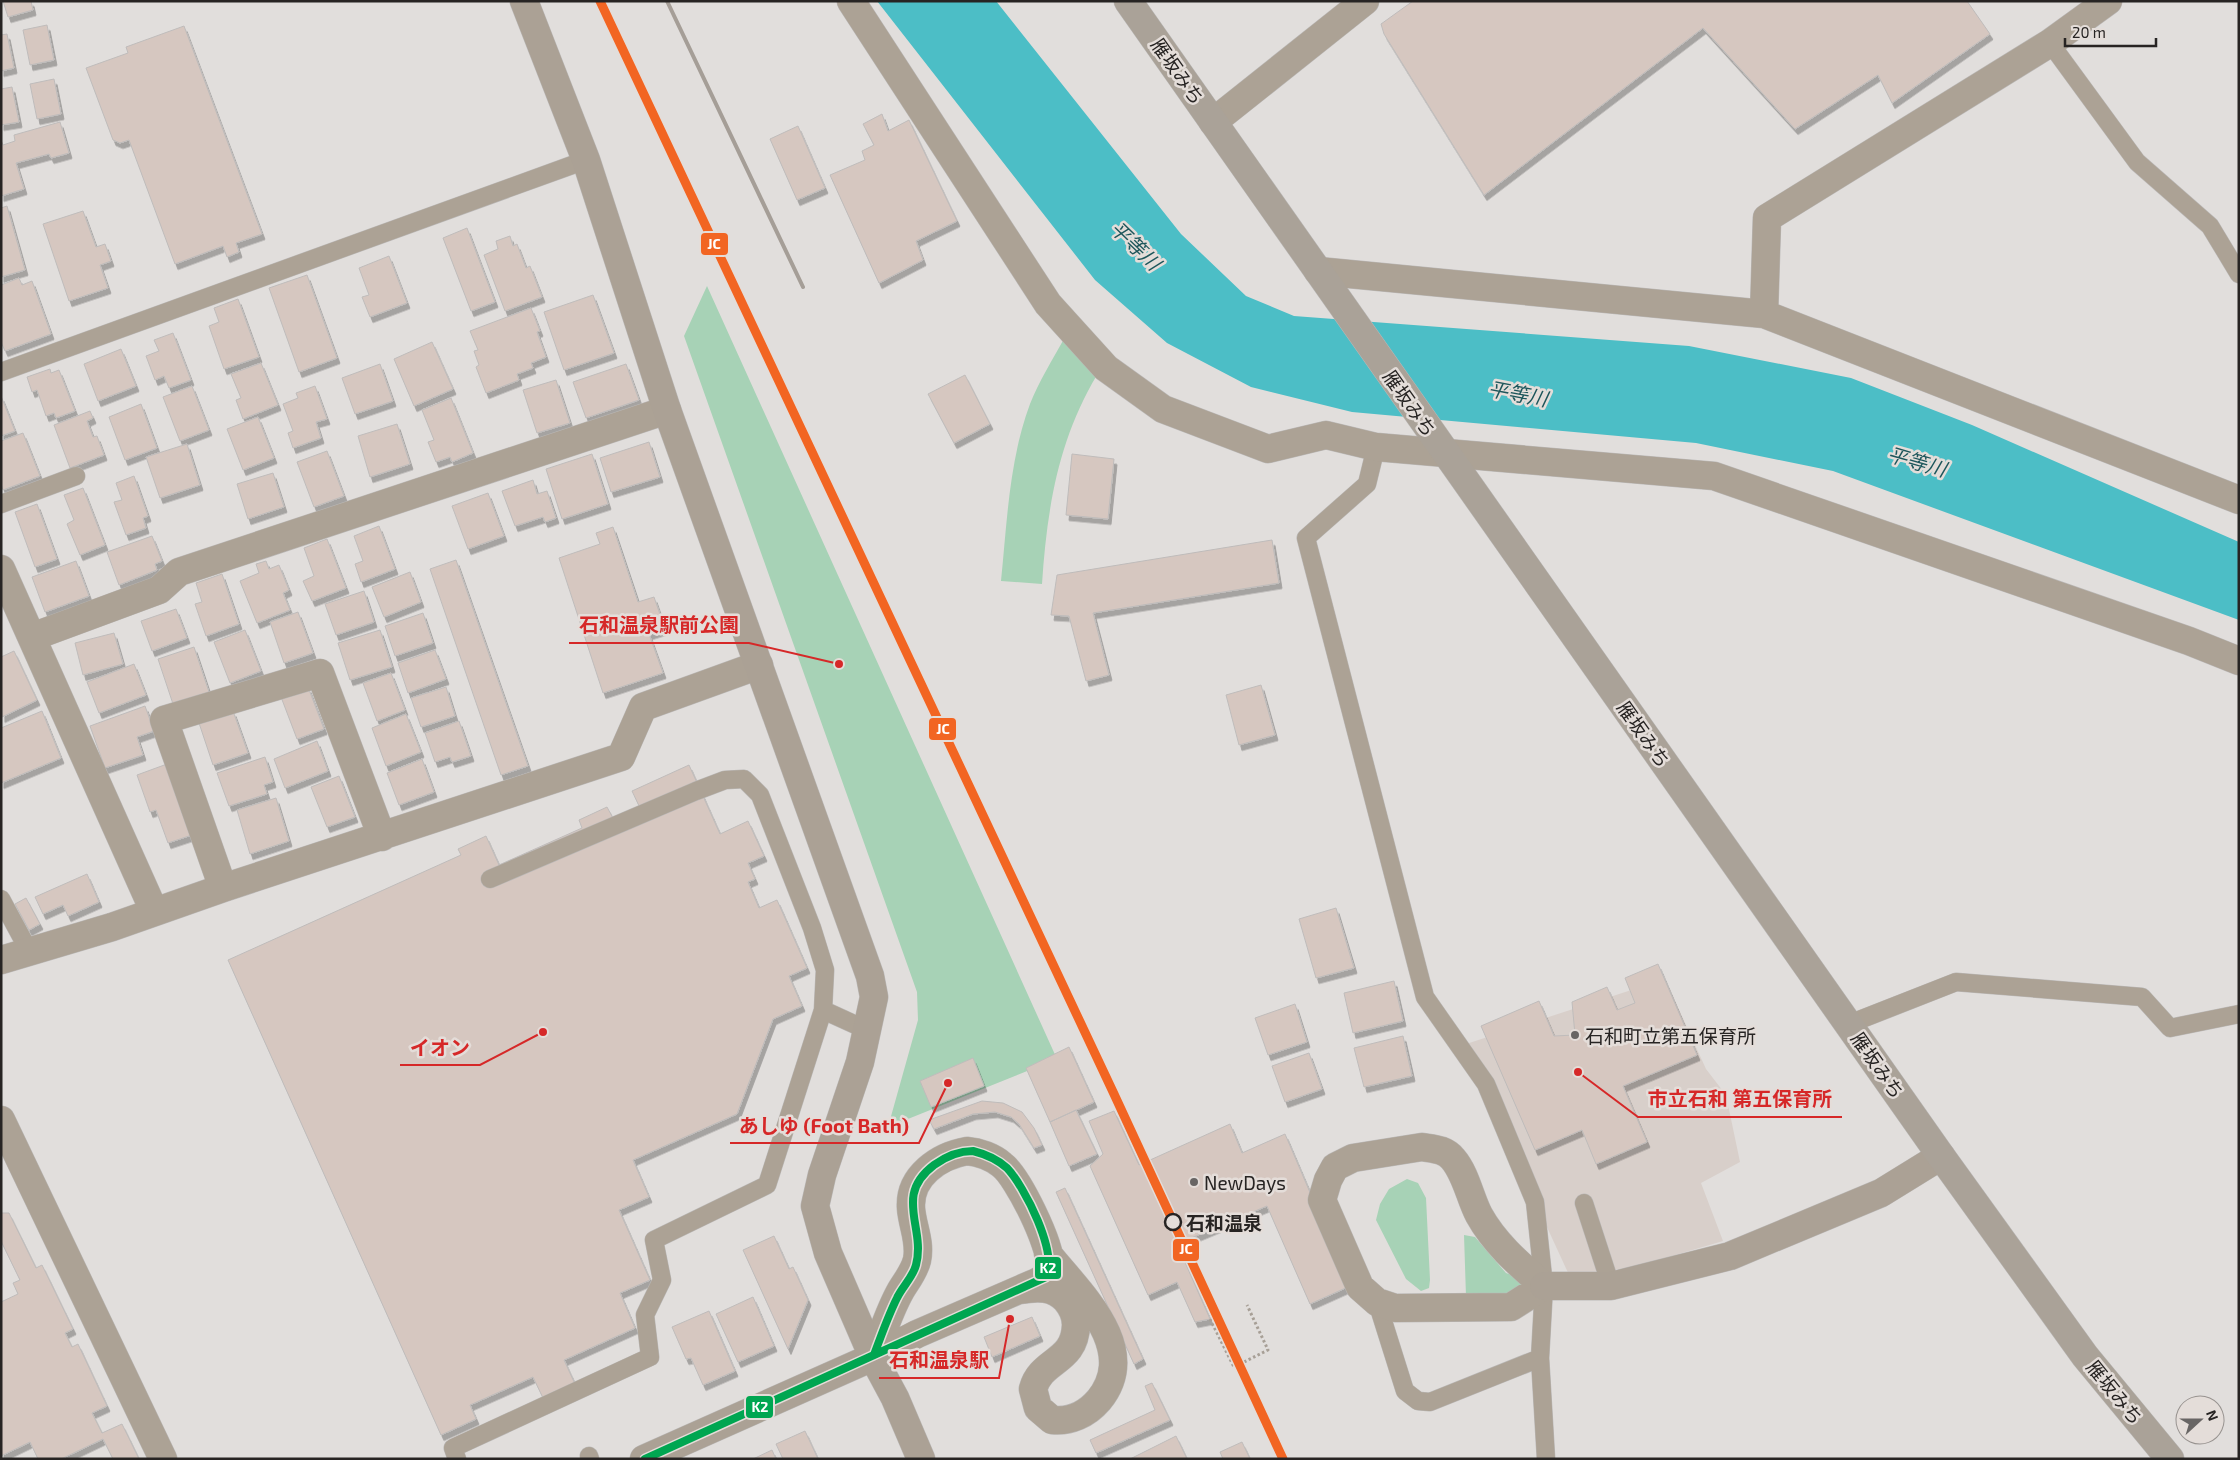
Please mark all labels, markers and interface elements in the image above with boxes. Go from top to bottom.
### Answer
scale bar [2065,15,2156,47]
text: 20 m [2072,23,2106,41]
street label: 雁坂みち [1147,33,1209,109]
water label: 平等川 [1106,216,1167,276]
line badge: JC [700,232,729,256]
text: JC [707,235,721,252]
street label: 雁坂みち [1379,365,1441,441]
water label: 平等川 [1486,375,1552,411]
water label: 平等川 [1885,441,1951,481]
callout: 石和温泉駅前公園 [569,608,749,643]
text: 石和温泉駅前公園 [579,612,739,636]
street label: 雁坂みち [1613,696,1675,772]
line badge: JC [928,717,957,741]
text: JC [936,720,950,737]
place label: 石和町立第五保育所 [1585,1024,1756,1047]
street label: 雁坂みち [1847,1027,1909,1103]
marker: 石和町立第五保育所 [1569,1029,1581,1041]
callout: イオン [400,1030,480,1065]
text: イオン [410,1035,470,1059]
callout: 市立石和 第五保育所 [1638,1082,1842,1117]
text: 市立石和 第五保育所 [1648,1086,1832,1110]
callout: あしゆ (Foot Bath) [730,1108,919,1143]
text: あしゆ (Foot Bath) [739,1113,909,1137]
place label: NewDays [1204,1171,1286,1194]
marker: NewDays [1188,1176,1200,1188]
place label: 石和温泉 [1186,1211,1262,1234]
marker: 石和温泉 [1164,1213,1182,1231]
line badge: JC [1172,1238,1200,1262]
text: JC [1179,1240,1193,1257]
line badge: K2 [1034,1256,1062,1280]
text: K2 [1039,1259,1057,1276]
callout: 石和温泉駅 [879,1343,999,1378]
text: 石和温泉駅 [889,1347,989,1371]
street label: 雁坂みち [2082,1355,2148,1429]
line badge: K2 [745,1395,774,1419]
north arrow [2175,1395,2225,1445]
text: K2 [751,1398,769,1415]
text: N [2203,1407,2222,1423]

